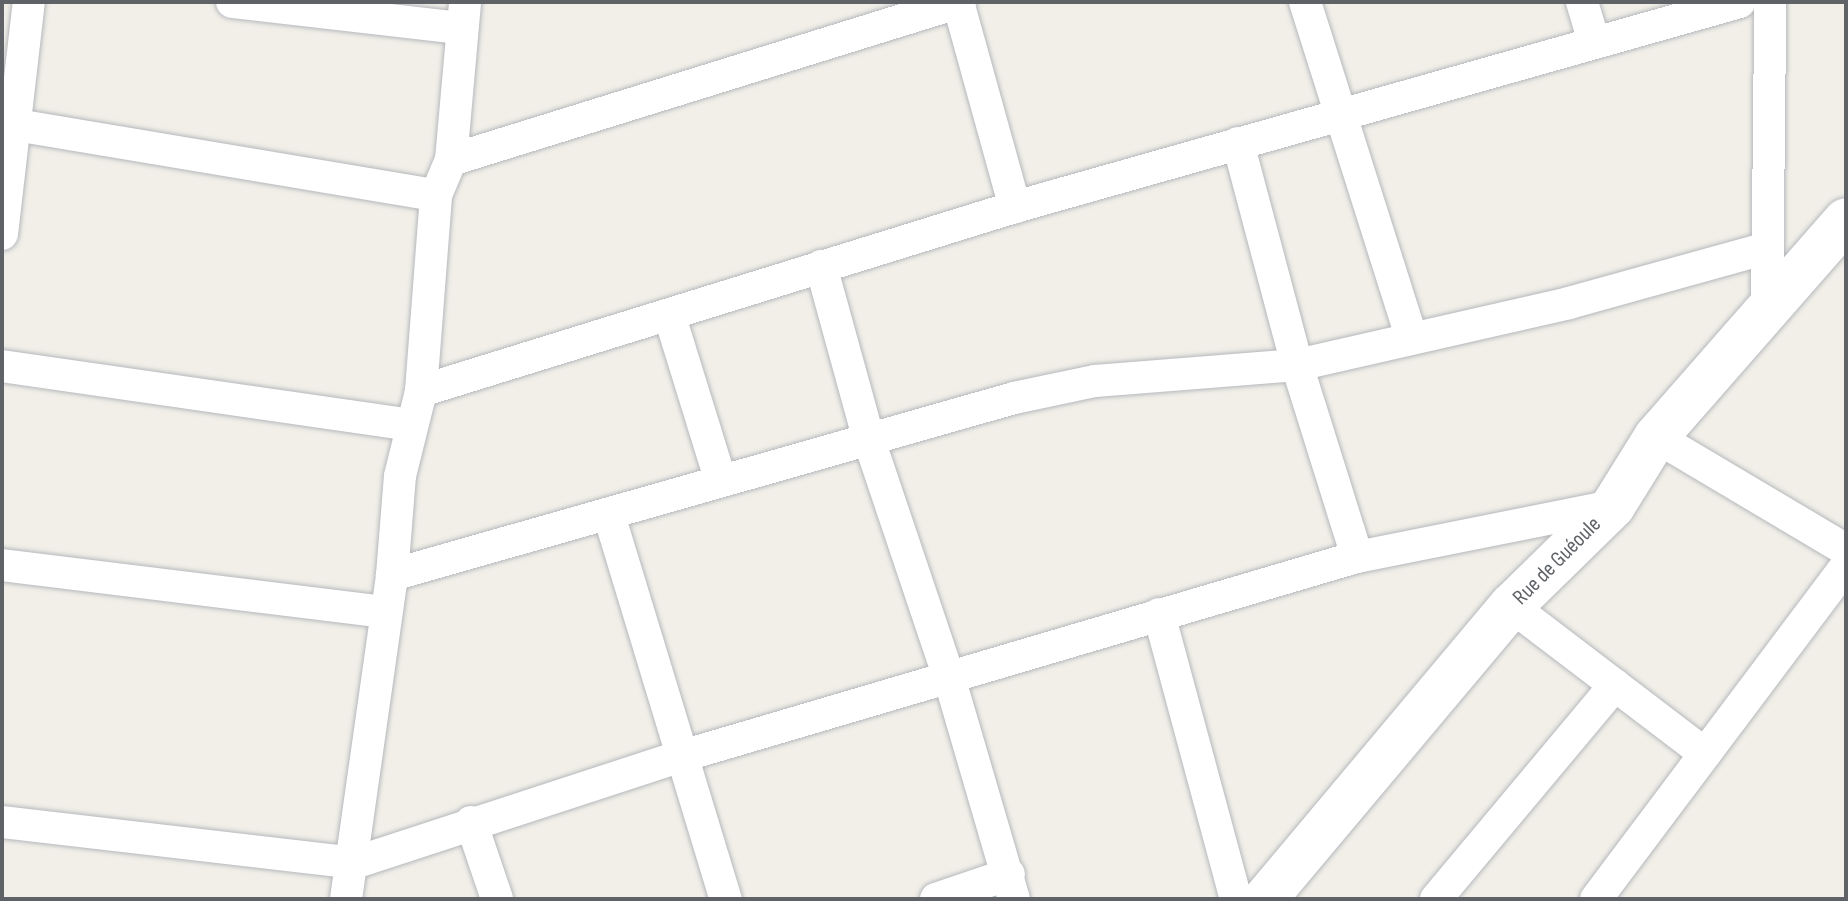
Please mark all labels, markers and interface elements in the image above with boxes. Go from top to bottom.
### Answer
street label: Rue de Guéoule [1508,512,1606,610]

